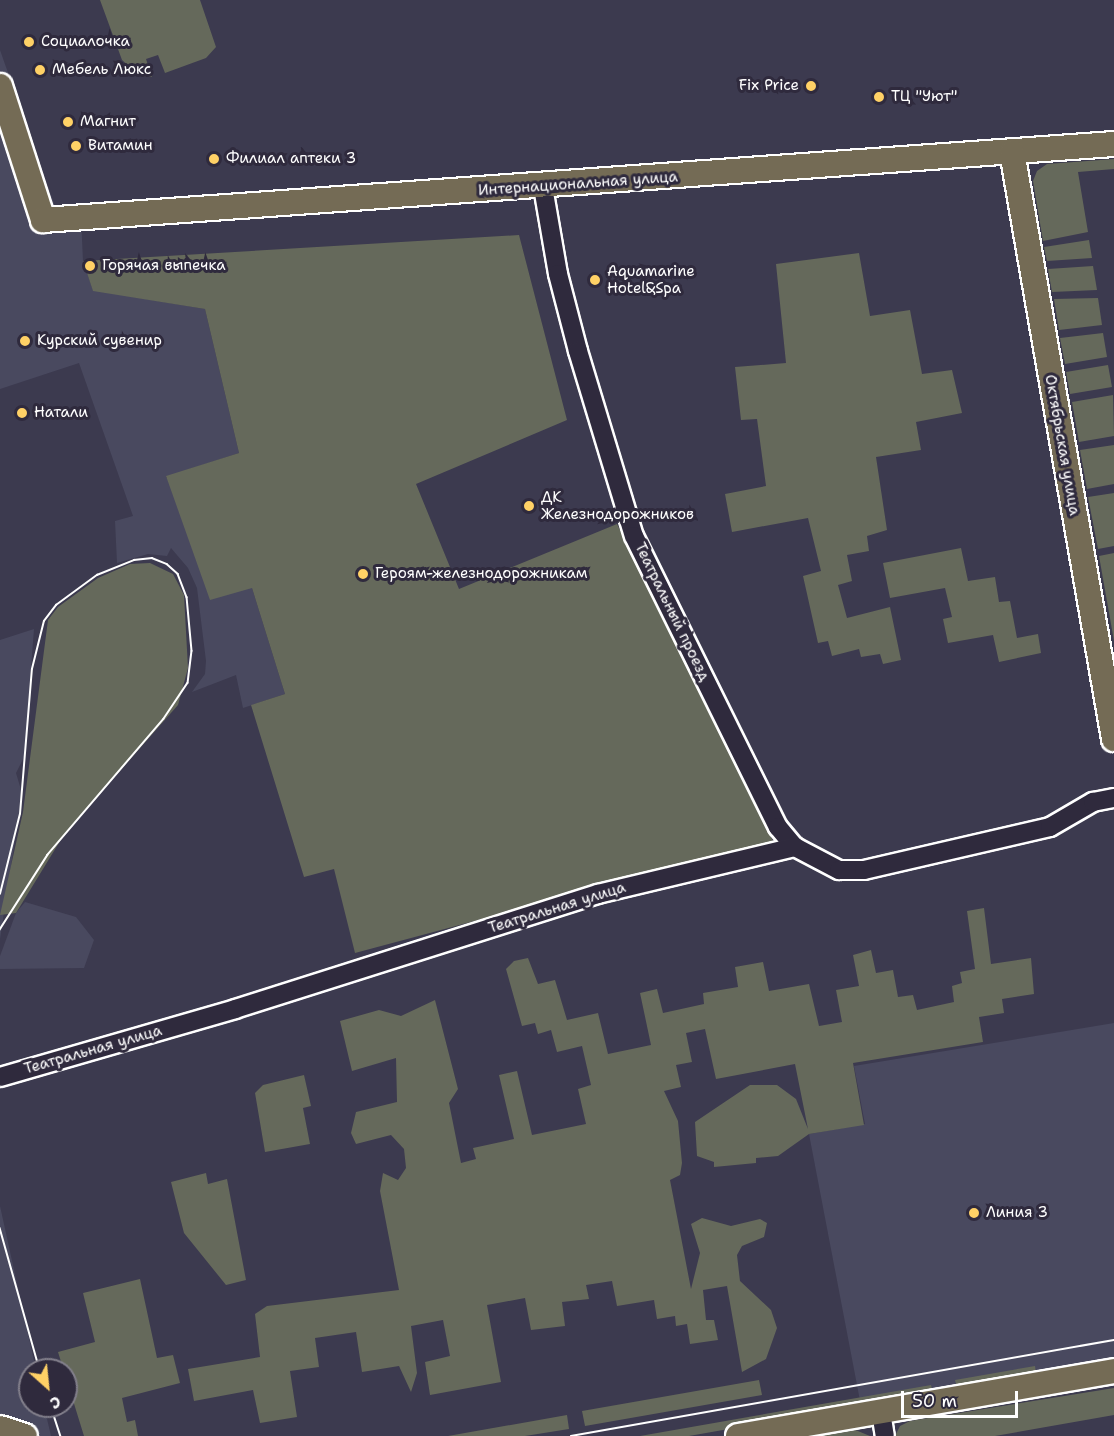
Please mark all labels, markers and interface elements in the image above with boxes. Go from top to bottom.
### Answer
place label: Социалочка [41,33,130,51]
marker: Социалочка [22,35,36,49]
place label: Мебель Люкс [52,61,151,79]
marker: Мебель Люкс [33,63,47,77]
place label: Fix Price [739,77,799,95]
marker: Fix Price [804,79,818,93]
place label: ТЦ "Уют" [891,88,958,106]
marker: ТЦ "Уют" [872,90,886,104]
place label: Магнит [80,113,136,131]
marker: Магнит [61,115,75,129]
place label: Витамин [88,137,153,155]
marker: Витамин [69,139,83,153]
place label: Филиал аптеки 3 [226,150,356,168]
marker: Филиал аптеки 3 [207,152,221,166]
street label: Интернациональная улица [478,168,678,200]
place label: Горячая выпечка [102,257,225,275]
marker: Горячая выпечка [83,259,97,273]
place label: Aquamarine Hotel&Spa [607,262,695,297]
marker: Aquamarine Hotel&Spa [588,273,602,287]
place label: Курский сувенир [37,332,162,350]
marker: Курский сувенир [18,334,32,348]
street label: Октябрьская улица [1041,373,1083,517]
place label: Натали [34,404,88,422]
marker: Натали [15,406,29,420]
place label: ДК Железнодорожников [541,488,694,523]
marker: ДК Железнодорожников [522,499,536,513]
street label: Театральный проезд [631,540,713,684]
place label: Героям-железнодорожникам [375,565,587,583]
marker: Героям-железнодорожникам [356,567,370,581]
street label: Театральная улица [486,879,628,937]
street label: Театральная улица [22,1022,164,1078]
place label: Линия 3 [986,1204,1048,1222]
marker: Линия 3 [967,1206,981,1220]
north arrow [18,1358,78,1418]
scale bar [904,1379,1021,1417]
text: 50 m [912,1389,957,1413]
text: С [46,1391,65,1414]

